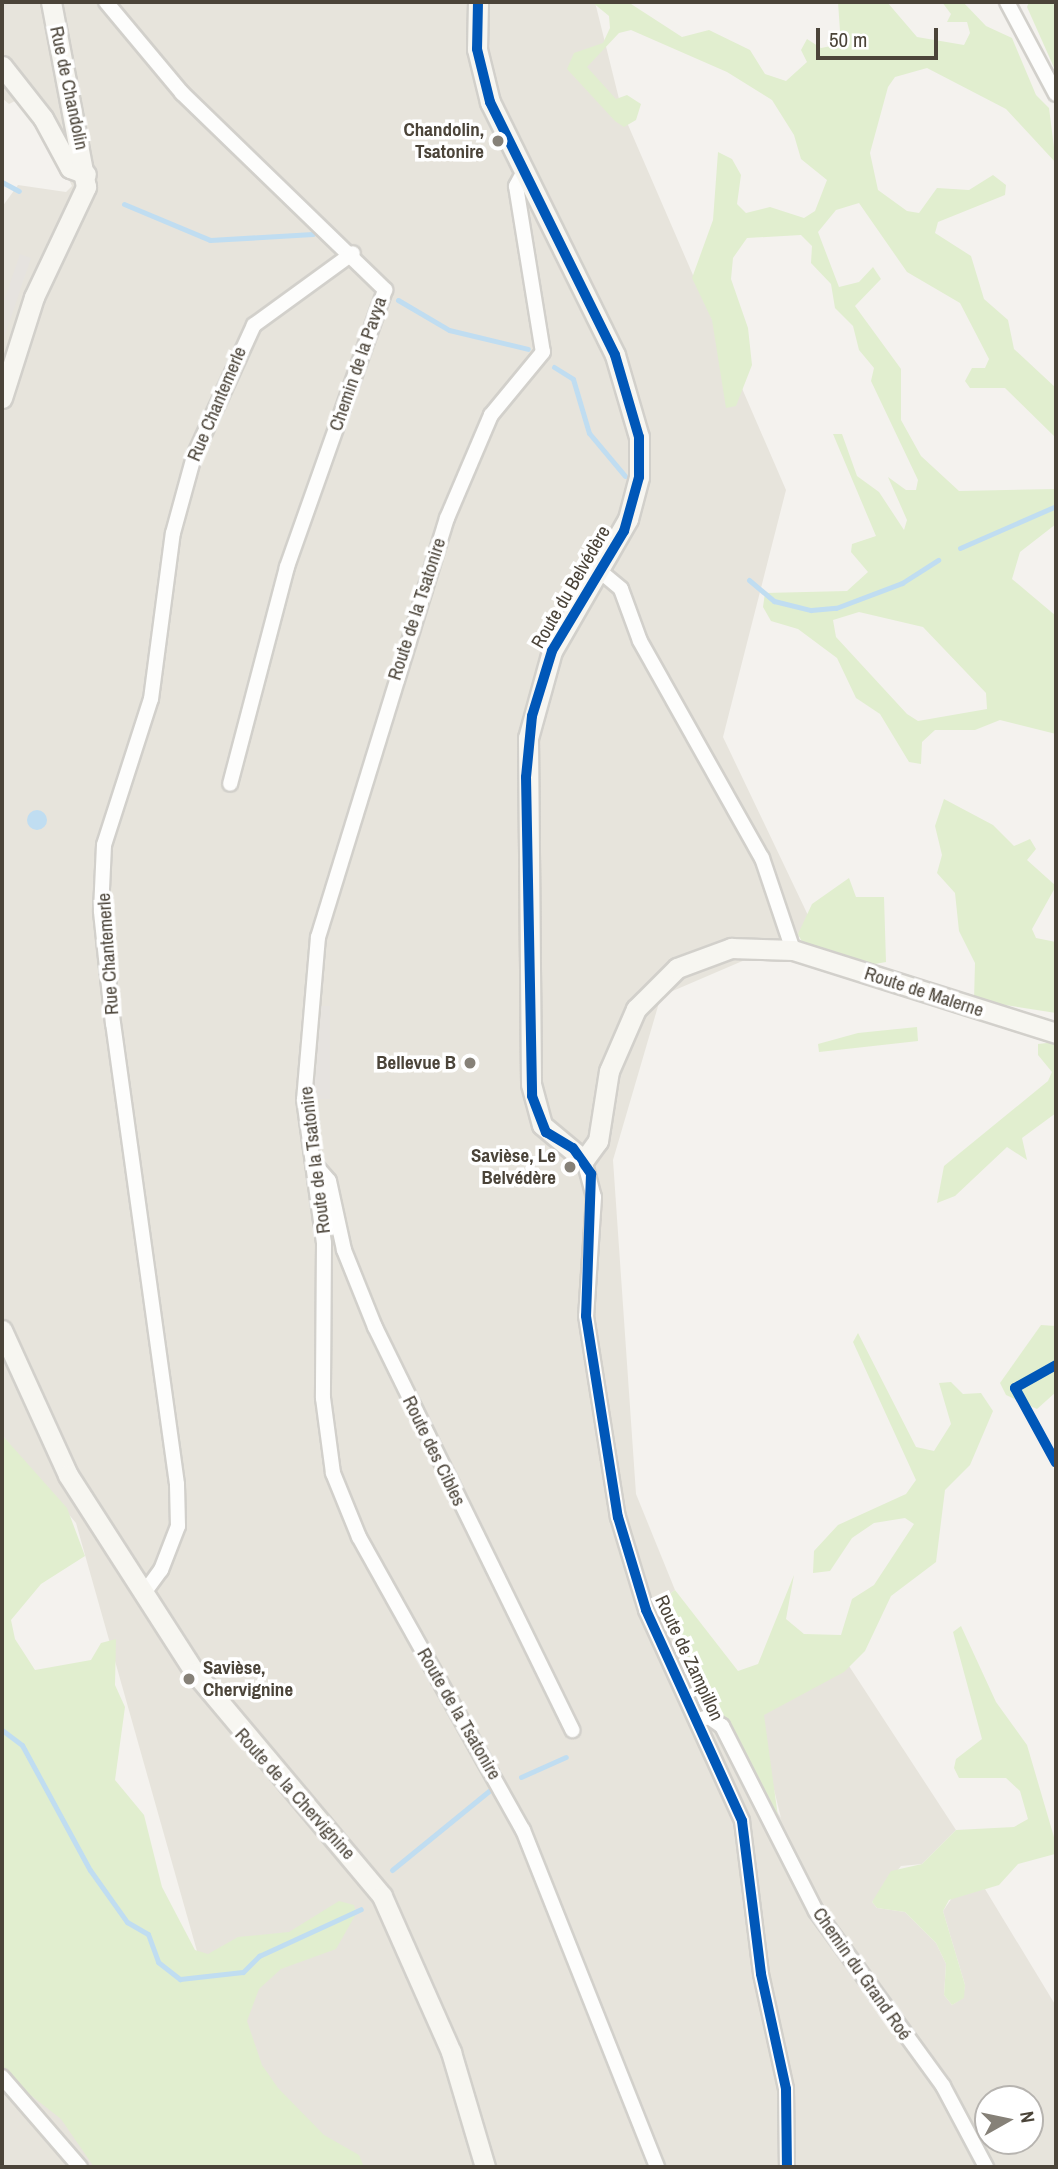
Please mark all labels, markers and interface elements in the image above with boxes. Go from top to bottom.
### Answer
scale bar [820,14,942,58]
street label: Rue de Chandolin [45,24,93,152]
text: 50 m [829,25,867,54]
place label: Chandolin, Tsatonire [403,119,484,163]
marker: Chandolin, Tsatonire [490,133,506,149]
street label: Chemin de la Pavya [324,294,392,434]
street label: Rue Chantemerle [183,343,251,465]
street label: Route du Belvédère [527,522,615,652]
street label: Route de la Tsatonire [383,535,451,683]
street label: Rue Chantemerle [92,892,124,1016]
street label: Route de Malerne [862,962,986,1022]
place label: Bellevue B [376,1052,456,1074]
marker: Bellevue B [462,1055,478,1071]
street label: Route de la Tsatonire [295,1085,335,1235]
place label: Savièse, Le Belvédère [471,1145,556,1189]
marker: Savièse, Le Belvédère [562,1159,578,1175]
street label: Route des Cibles [398,1392,470,1510]
street label: Route de Zampillon [650,1592,728,1724]
street label: Route de la Tsatonire [412,1644,506,1784]
place label: Savièse, Chervignine [203,1657,293,1701]
marker: Savièse, Chervignine [181,1671,197,1687]
street label: Route de la Chervignine [230,1724,360,1864]
street label: Chemin du Grand Roé [808,1903,916,2045]
north arrow [974,2085,1044,2155]
text: N [1014,2109,1041,2125]

